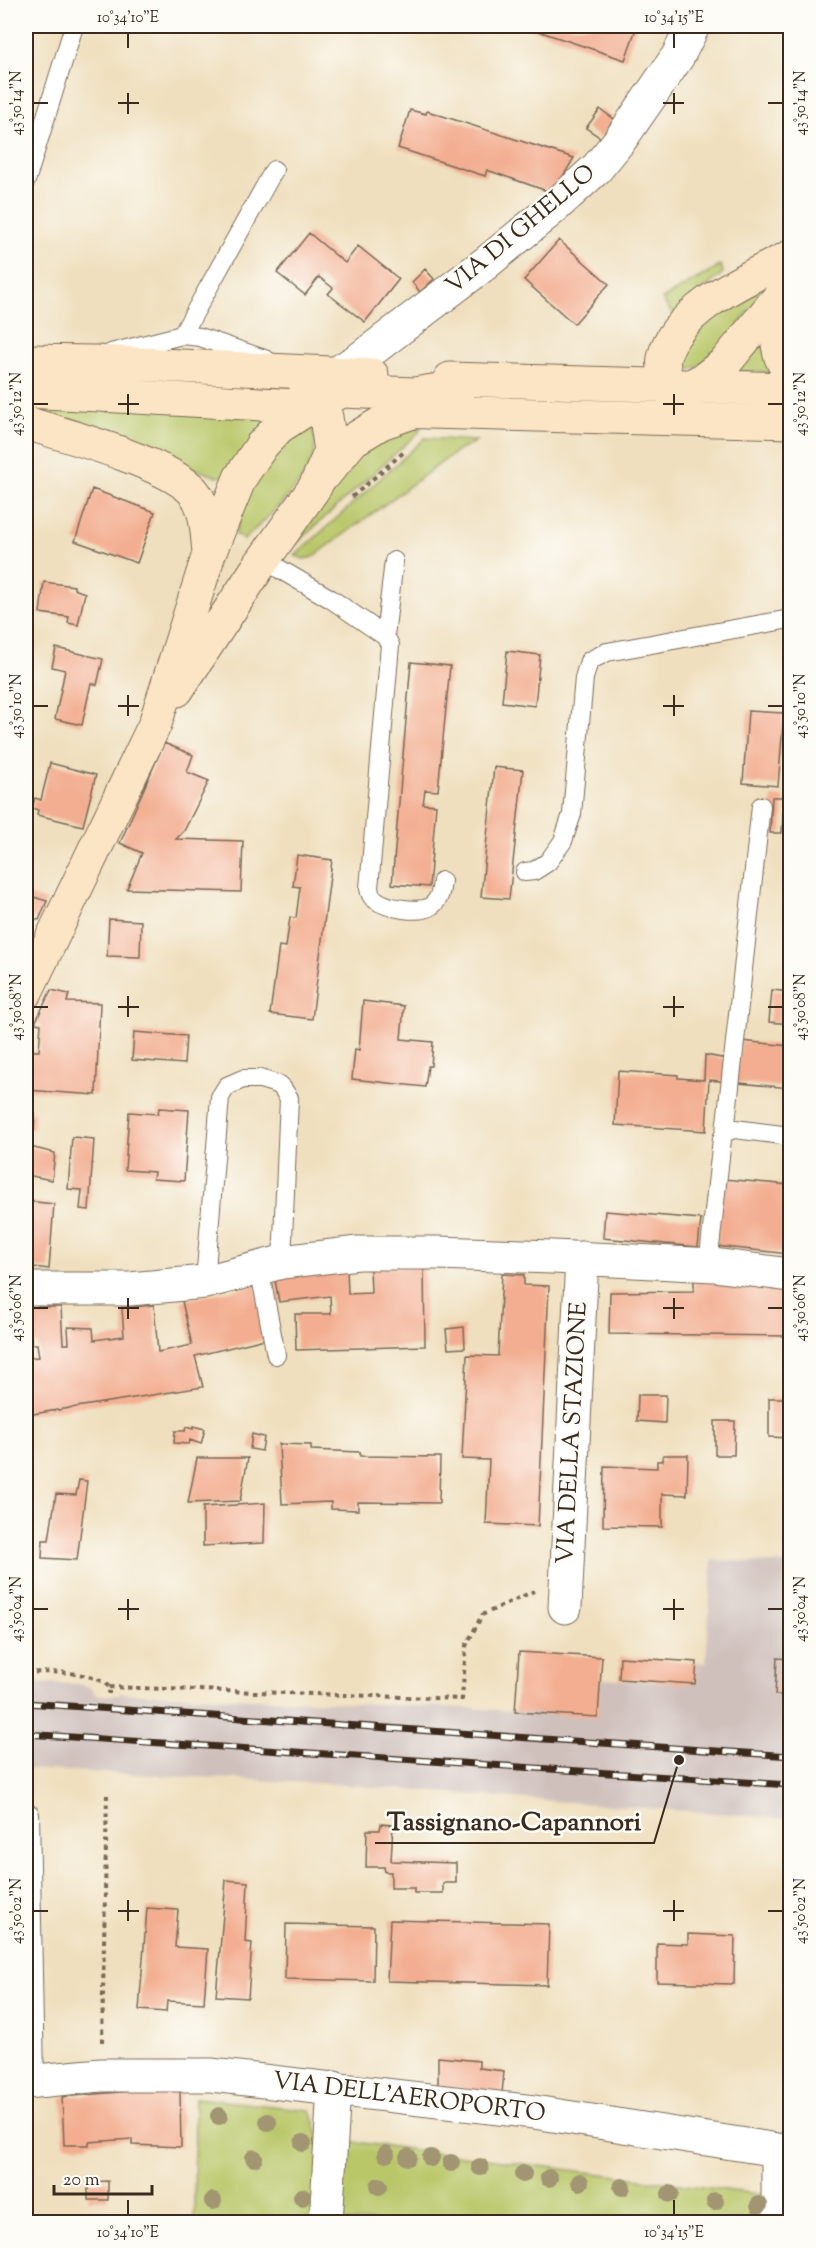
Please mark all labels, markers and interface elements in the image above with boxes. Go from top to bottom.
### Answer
text: 10°34'10"E [97,8,159,29]
text: 10°34'15"E [644,8,704,29]
text: 43°50'14"N [7,71,28,135]
text: 43°50'14"N [791,71,812,135]
street label: VIA DI GHELLO [439,157,603,303]
text: 43°50'12"N [7,372,28,436]
text: 43°50'12"N [791,372,812,436]
text: 43°50'10"N [7,674,28,738]
text: 43°50'10"N [791,674,812,738]
text: 43°50'08"N [7,974,28,1040]
text: 43°50'08"N [791,974,812,1040]
text: 43°50'06"N [7,1275,28,1341]
text: 43°50'06"N [791,1275,812,1341]
street label: VIA DELLA STAZIONE [549,1301,597,1565]
text: 43°50'04"N [7,1576,28,1642]
text: 43°50'04"N [791,1576,812,1642]
callout: Tassignano-Capannori [375,1799,654,1843]
text: Tassignano-Capannori [387,1805,642,1842]
text: 43°50'02"N [7,1878,28,1944]
text: 43°50'02"N [791,1878,812,1944]
street label: VIA DELL'AEROPORTO [271,2064,547,2132]
scale bar [54,2158,152,2196]
text: 20 m [63,2168,100,2194]
text: 10°34'10"E [97,2223,159,2244]
text: 10°34'15"E [644,2223,704,2244]

